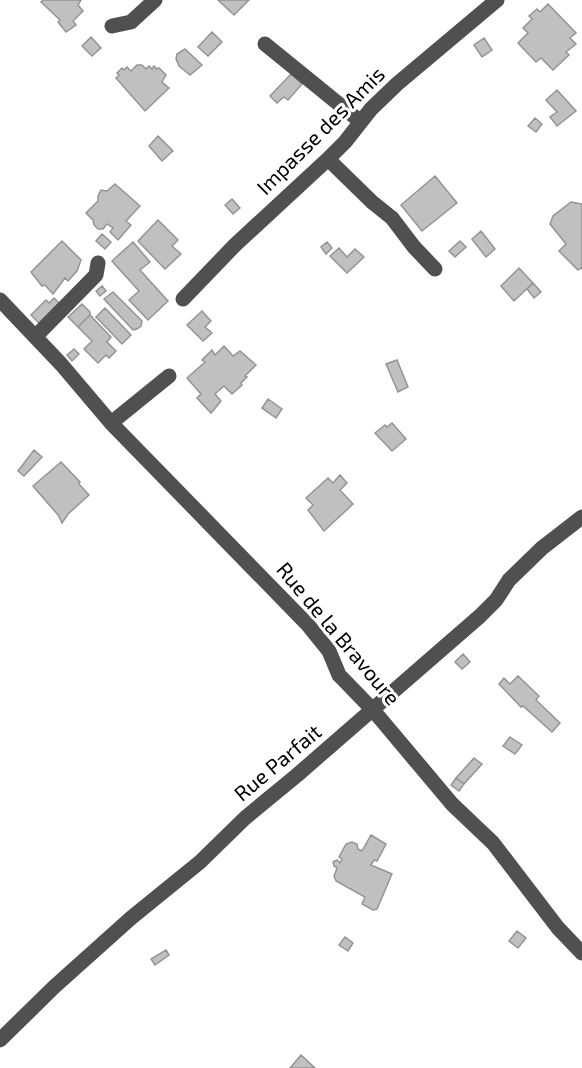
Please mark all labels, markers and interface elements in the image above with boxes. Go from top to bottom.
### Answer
street label: Impasse des Amis [251,61,389,199]
street label: Rue de la Bravoure [272,557,406,709]
street label: Rue Parfait [228,718,326,805]

